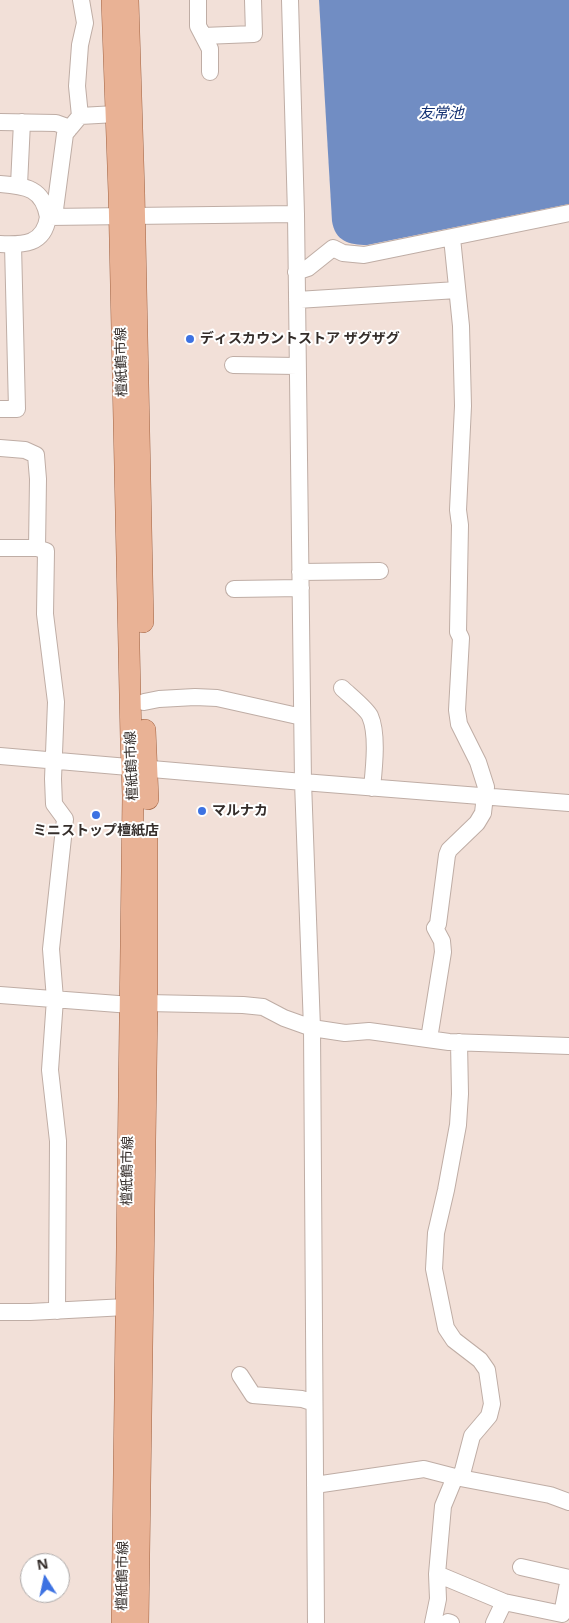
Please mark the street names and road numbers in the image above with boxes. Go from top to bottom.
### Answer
street label: 檀紙鶴市線 [113,327,131,397]
street label: 檀紙鶴市線 [122,731,142,801]
street label: 檀紙鶴市線 [119,1136,137,1206]
street label: 檀紙鶴市線 [114,1541,132,1611]

